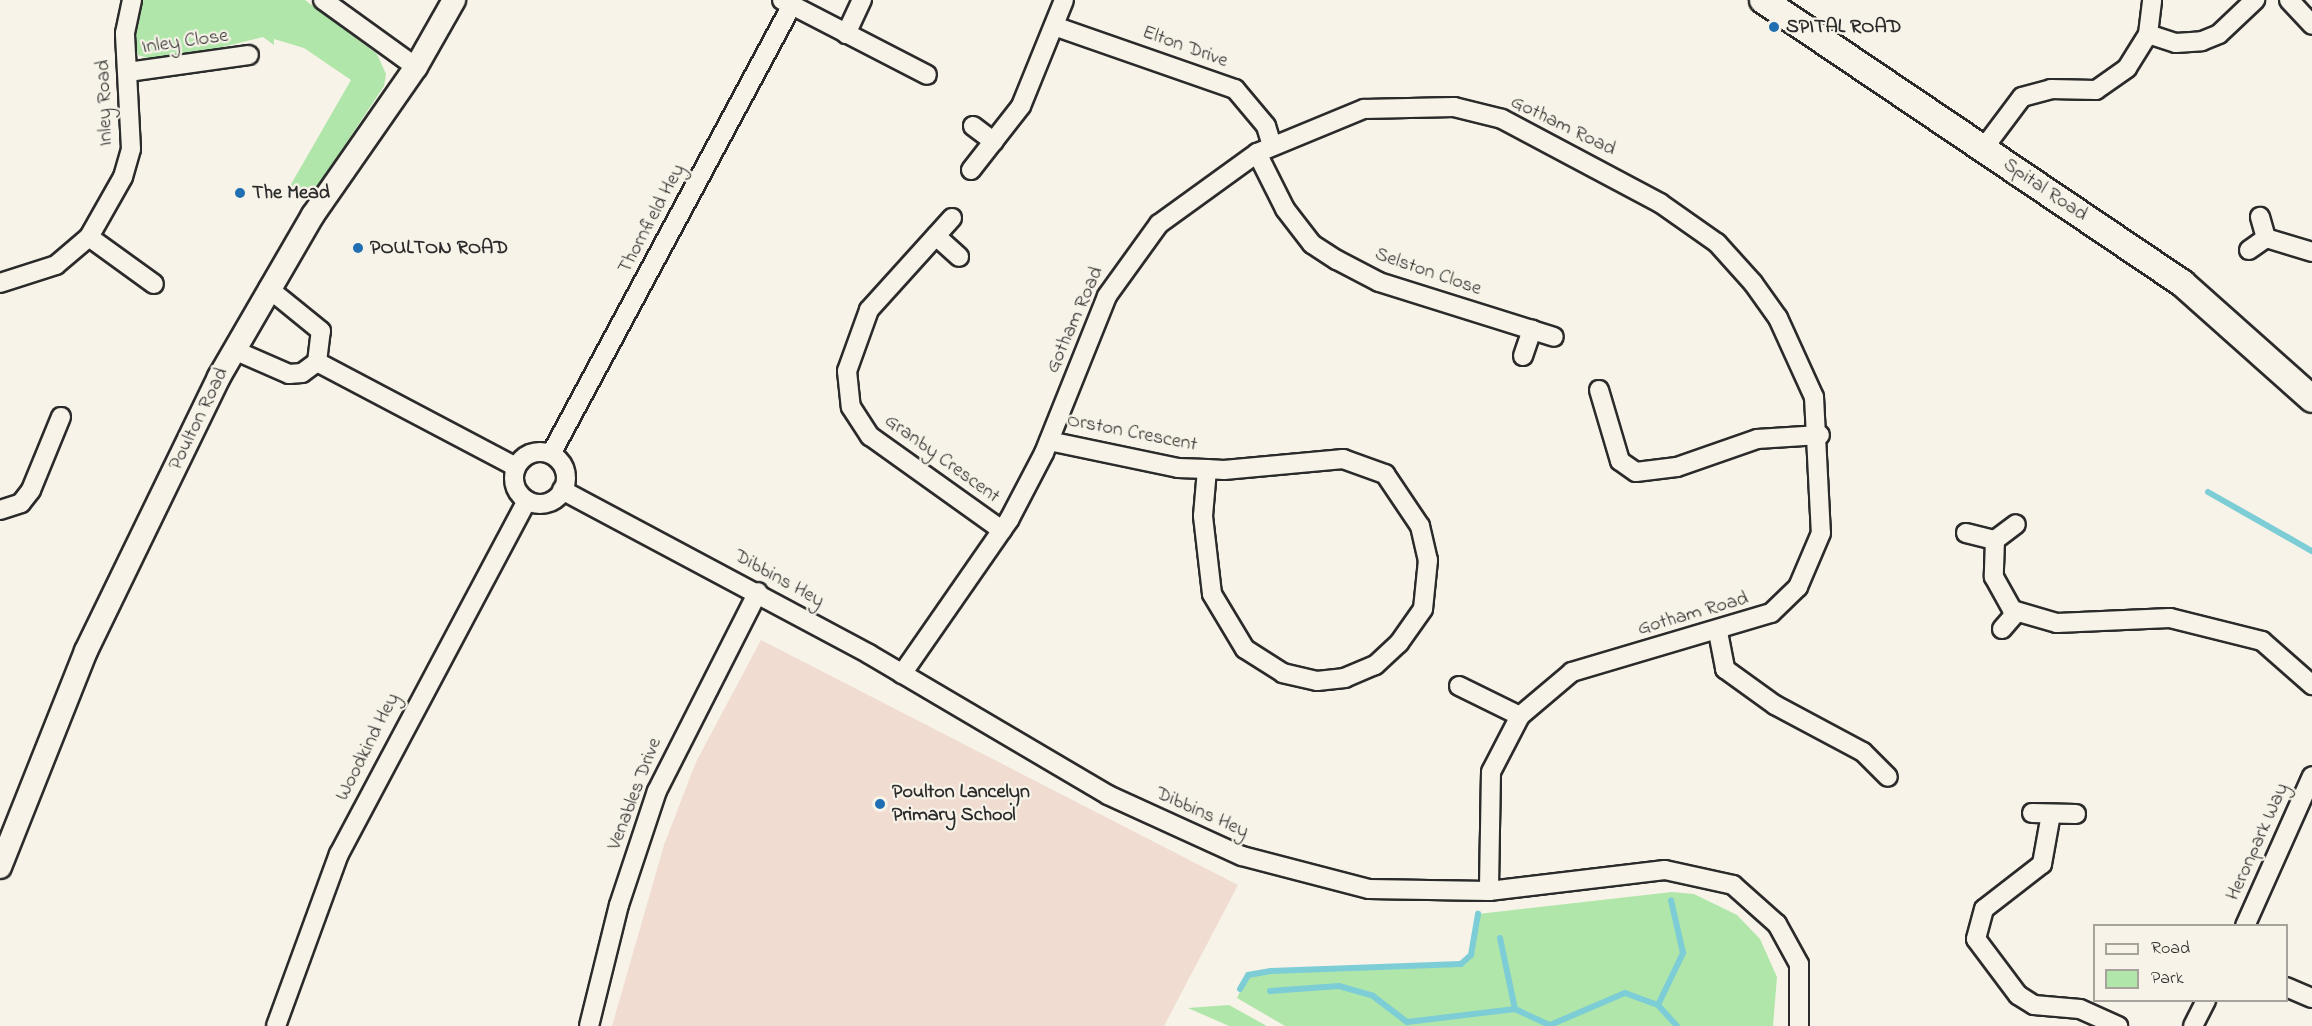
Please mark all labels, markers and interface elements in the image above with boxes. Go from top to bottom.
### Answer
place label: SPITAL ROAD [1786,15,1901,39]
street label: Elton Drive [1139,20,1231,74]
marker: SPITAL ROAD [1767,20,1781,34]
street label: Inley Close [140,24,230,60]
street label: Inley Road [91,59,119,147]
street label: Gotham Road [1507,90,1619,162]
street label: Spital Road [1998,153,2092,227]
street label: Thornfield Hey [613,160,691,278]
place label: The Mead [252,181,330,205]
marker: The Mead [233,186,247,200]
place label: POULTON ROAD [370,236,508,260]
marker: POULTON ROAD [351,241,365,255]
street label: Selston Close [1372,243,1484,301]
street label: Gotham Road [1041,263,1109,377]
street label: Poulton Road [164,364,234,474]
street label: Granby Crescent [880,409,1004,509]
street label: Orston Crescent [1065,409,1199,457]
street label: Dibbins Hey [730,544,828,614]
street label: Gotham Road [1635,587,1751,641]
street label: Woodkind Hey [331,689,405,805]
street label: Venables Drive [603,735,667,853]
place label: Poulton Lancelyn Primary School [892,780,1030,827]
street label: Heronpark Way [2221,780,2295,904]
street label: Dibbins Hey [1152,782,1252,844]
marker: Poulton Lancelyn Primary School [873,797,887,811]
legend [2093,924,2288,1002]
text: Road [2151,936,2190,962]
text: Park [2151,966,2184,992]

